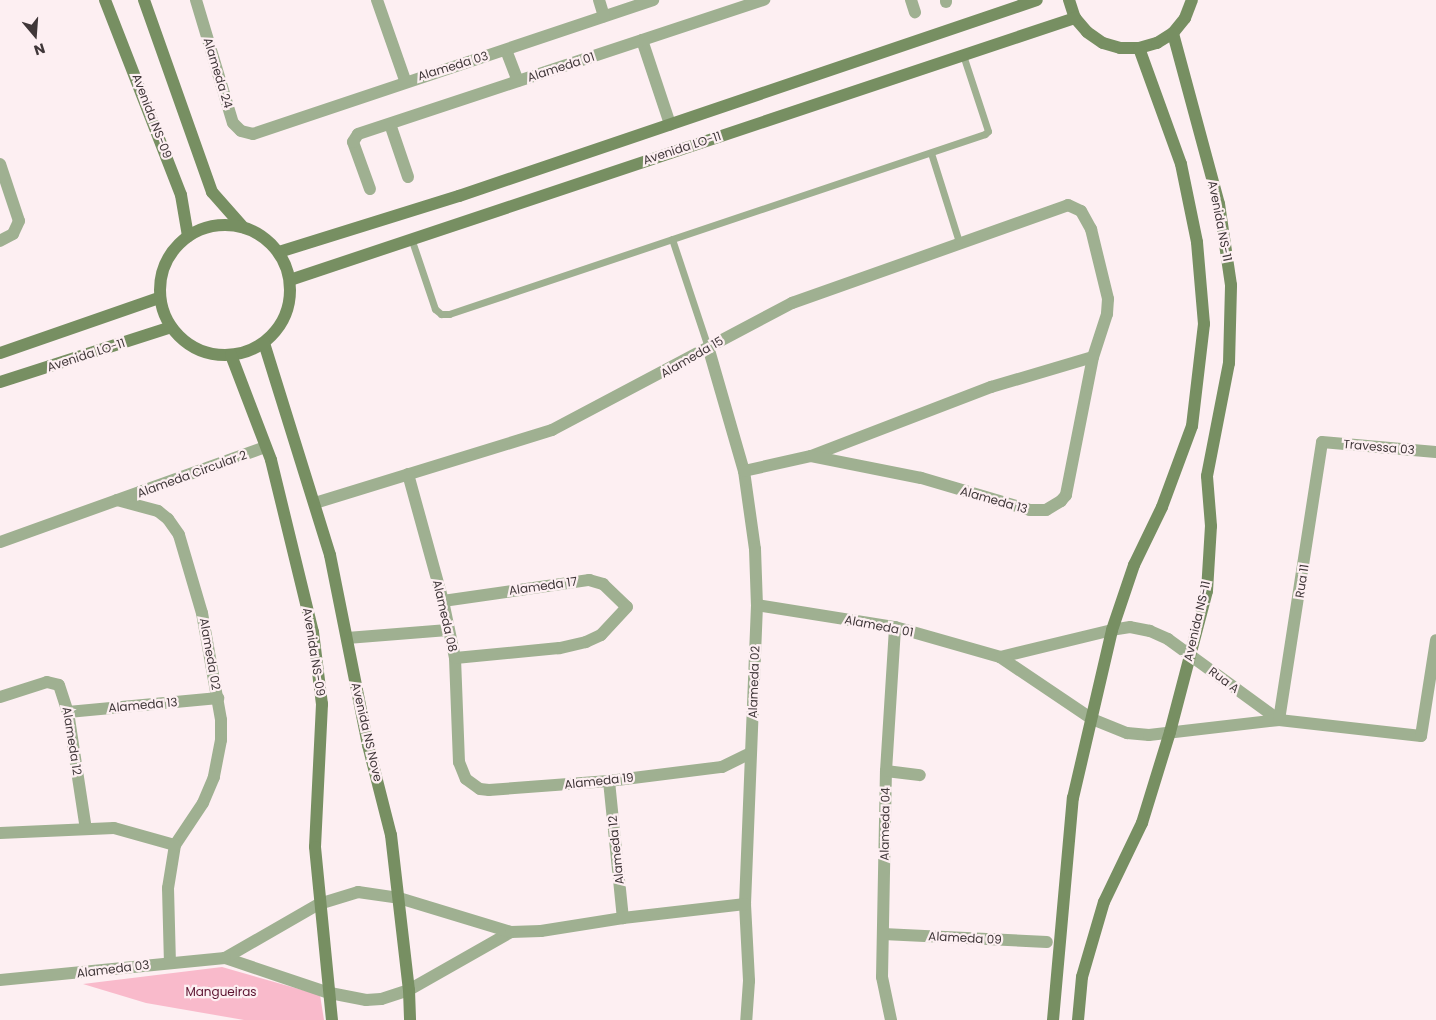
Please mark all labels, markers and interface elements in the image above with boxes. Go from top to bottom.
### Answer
north arrow [10,10,60,60]
street label: Alameda 24 [200,36,236,110]
text: N [32,38,48,60]
street label: Alameda 03 [416,48,490,84]
street label: Alameda 01 [526,49,596,85]
street label: Avenida NS-09 [129,72,175,160]
street label: Avenida LO-11 [641,129,723,167]
street label: Avenida NS-11 [1205,179,1235,263]
street label: Alameda 15 [658,333,726,381]
street label: Avenida LO-11 [45,336,127,374]
street label: Travessa 03 [1343,437,1415,457]
street label: Alameda Circular 2 [135,447,249,501]
street label: Alameda 13 [959,484,1029,516]
street label: Rua 11 [1292,563,1312,599]
street label: Alameda 17 [508,574,578,598]
street label: Alameda 08 [430,579,460,653]
street label: Avenida NS-11 [1181,579,1213,663]
street label: Avenida NS-09 [300,607,328,697]
street label: Alameda 01 [843,612,915,640]
street label: Alameda 02 [197,617,223,691]
street label: Alameda 02 [746,645,762,719]
street label: Rua A [1206,664,1242,696]
street label: Avenida NS Nove [349,681,385,783]
street label: Alameda 13 [108,695,178,715]
street label: Alameda 12 [59,706,85,776]
street label: Alameda 19 [564,770,634,792]
street label: Alameda 04 [877,787,893,861]
street label: Alameda 12 [605,815,627,885]
street label: Alameda 09 [928,929,1002,947]
street label: Alameda 03 [76,957,150,981]
park label: Mangueiras [185,985,257,999]

